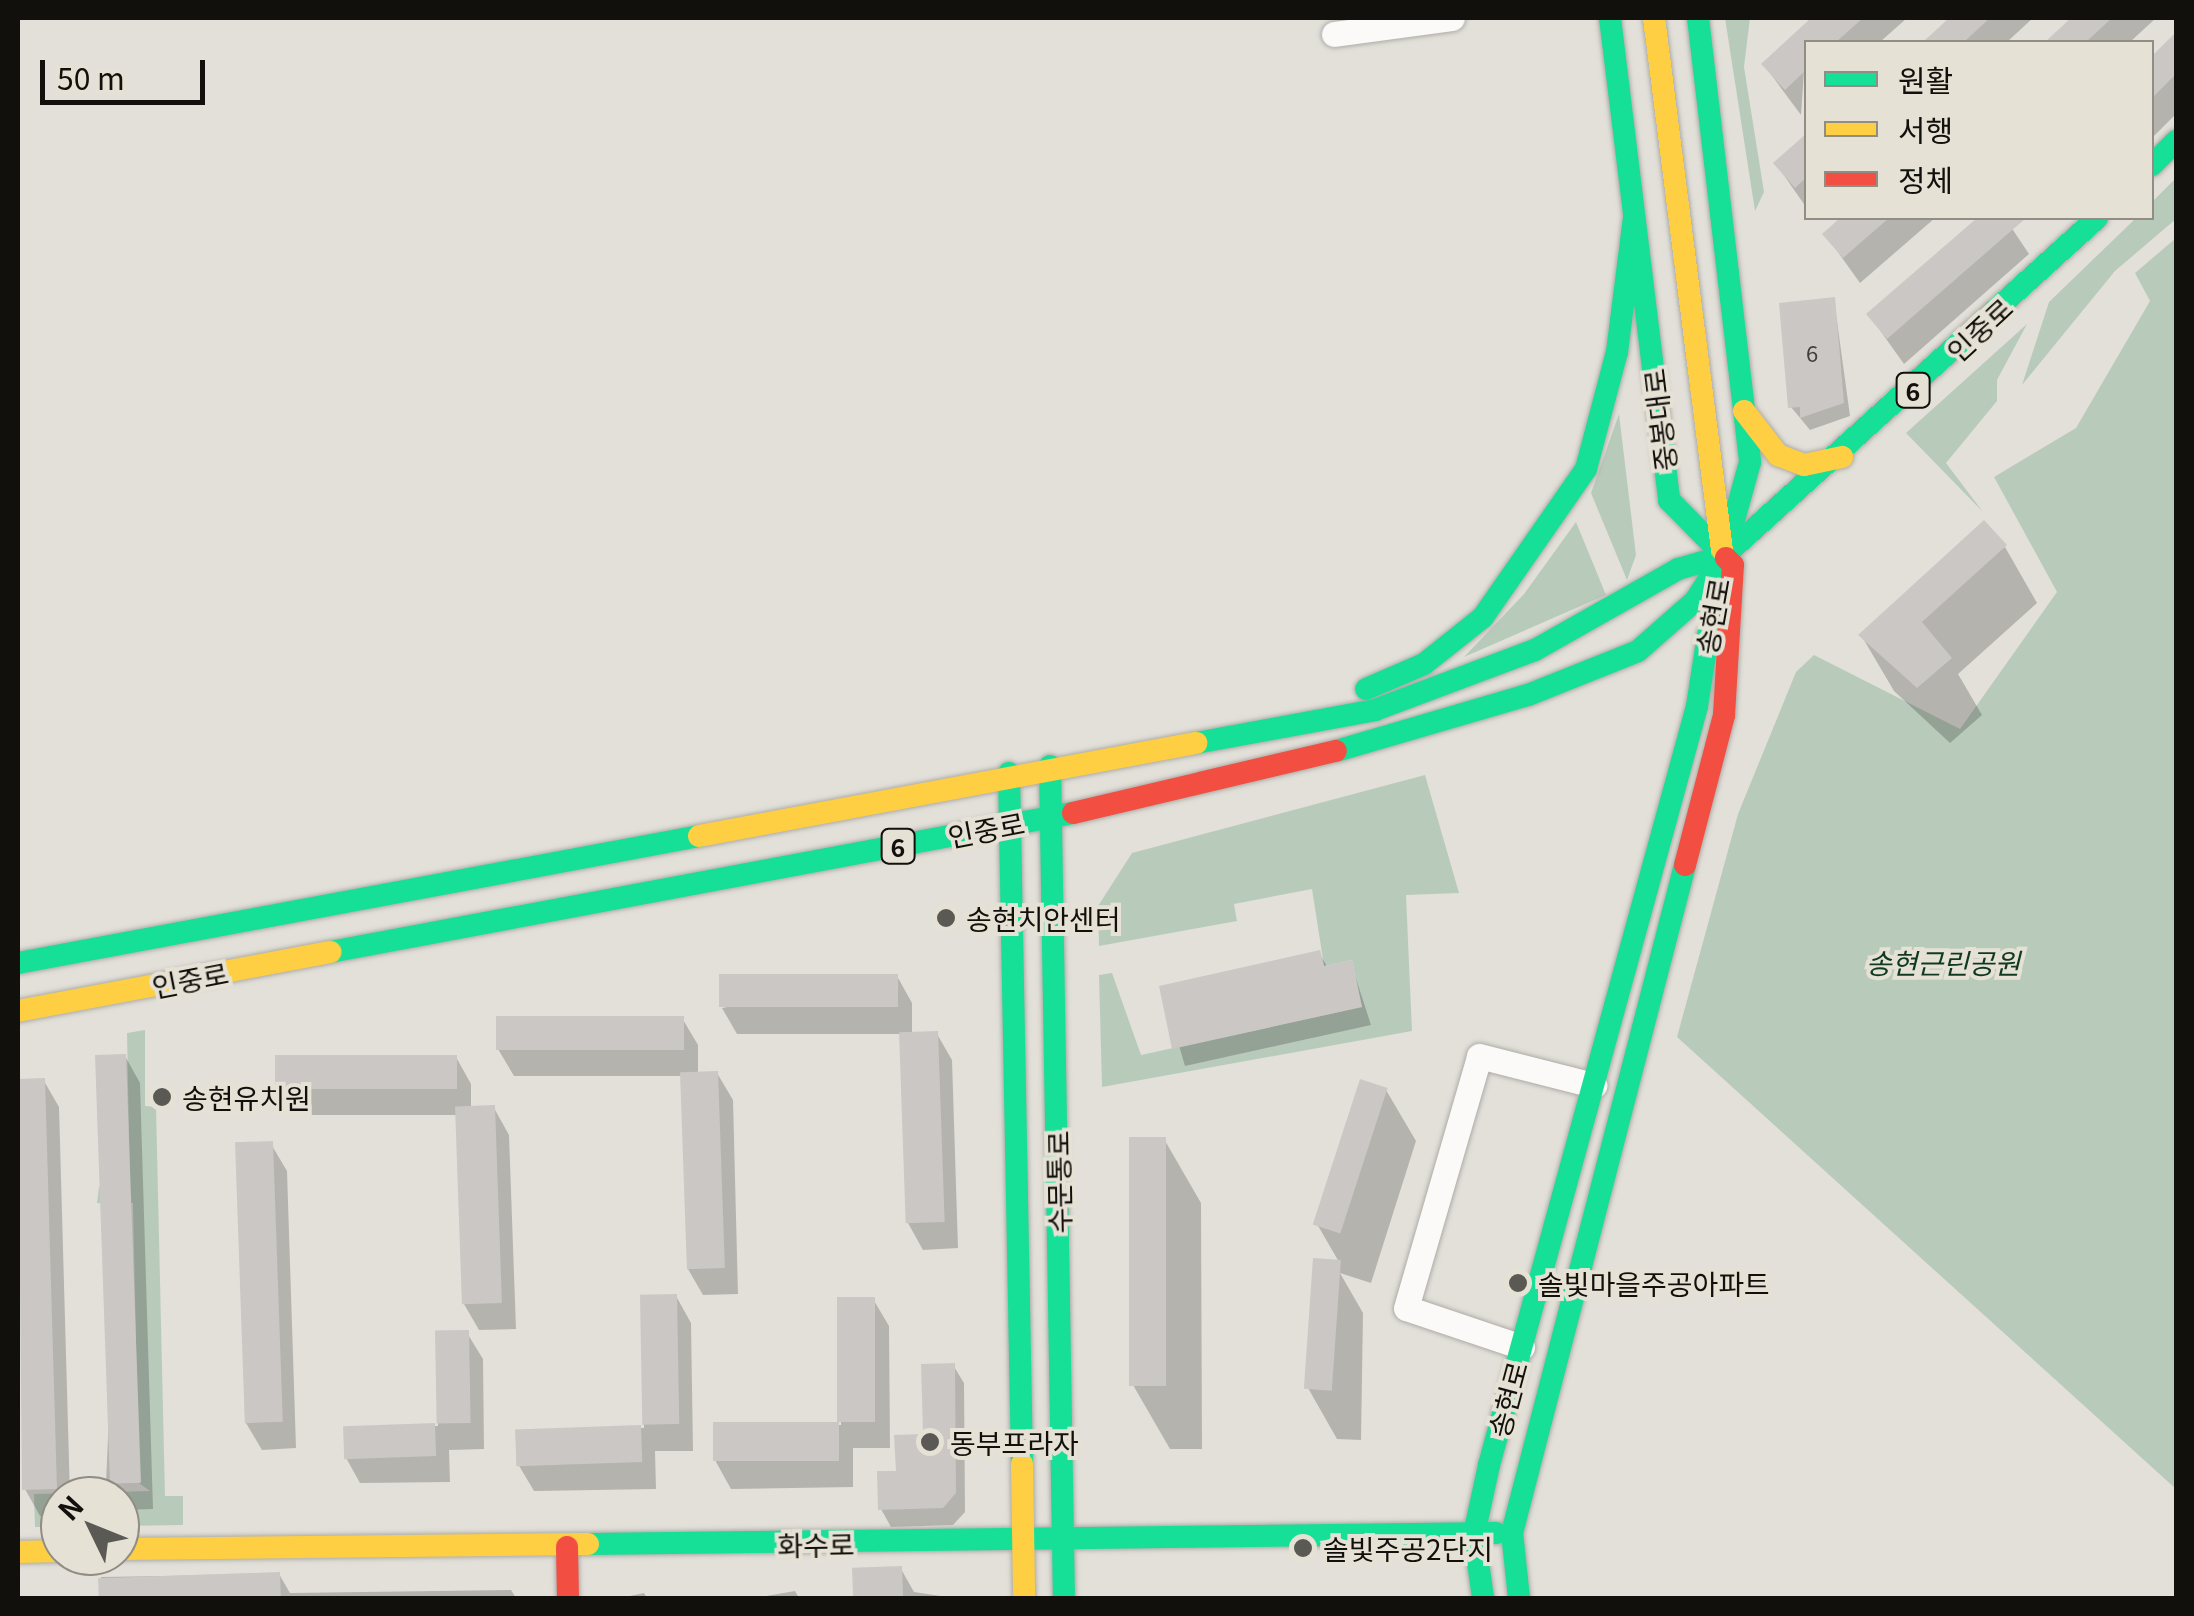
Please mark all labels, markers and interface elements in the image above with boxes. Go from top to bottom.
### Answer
scale bar [45,40,210,102]
legend [1804,40,2154,220]
text: 50 m [57,55,125,99]
text: 원활 [1898,57,1953,101]
text: 서행 [1898,107,1953,151]
text: 정체 [1898,157,1953,201]
street label: 인중로 [1939,290,2019,368]
house number: 6 [1806,340,1818,366]
street label: 중봉대로 [1636,367,1682,473]
road number: 6 [1896,370,1930,410]
street label: 송현로 [1689,575,1735,657]
street label: 인중로 [945,805,1027,853]
road number: 6 [880,826,916,866]
place label: 송현치안센터 [966,901,1121,935]
marker: 송현치안센터 [935,907,957,929]
park label: 송현근린공원 [1866,945,2020,979]
street label: 인중로 [149,955,231,1003]
place label: 송현유치원 [182,1080,311,1114]
marker: 송현유치원 [151,1086,173,1108]
street label: 수문통로 [1040,1130,1076,1234]
place label: 솔빛마을주공아파트 [1538,1266,1770,1300]
marker: 솔빛마을주공아파트 [1507,1272,1529,1294]
street label: 송현로 [1481,1357,1533,1441]
place label: 동부프라자 [950,1425,1079,1459]
marker: 동부프라자 [919,1431,941,1453]
north arrow [40,1476,140,1576]
text: N [48,1486,91,1528]
street label: 화수로 [777,1527,855,1561]
place label: 솔빛주공2단지 [1323,1531,1493,1565]
marker: 솔빛주공2단지 [1292,1537,1314,1559]

